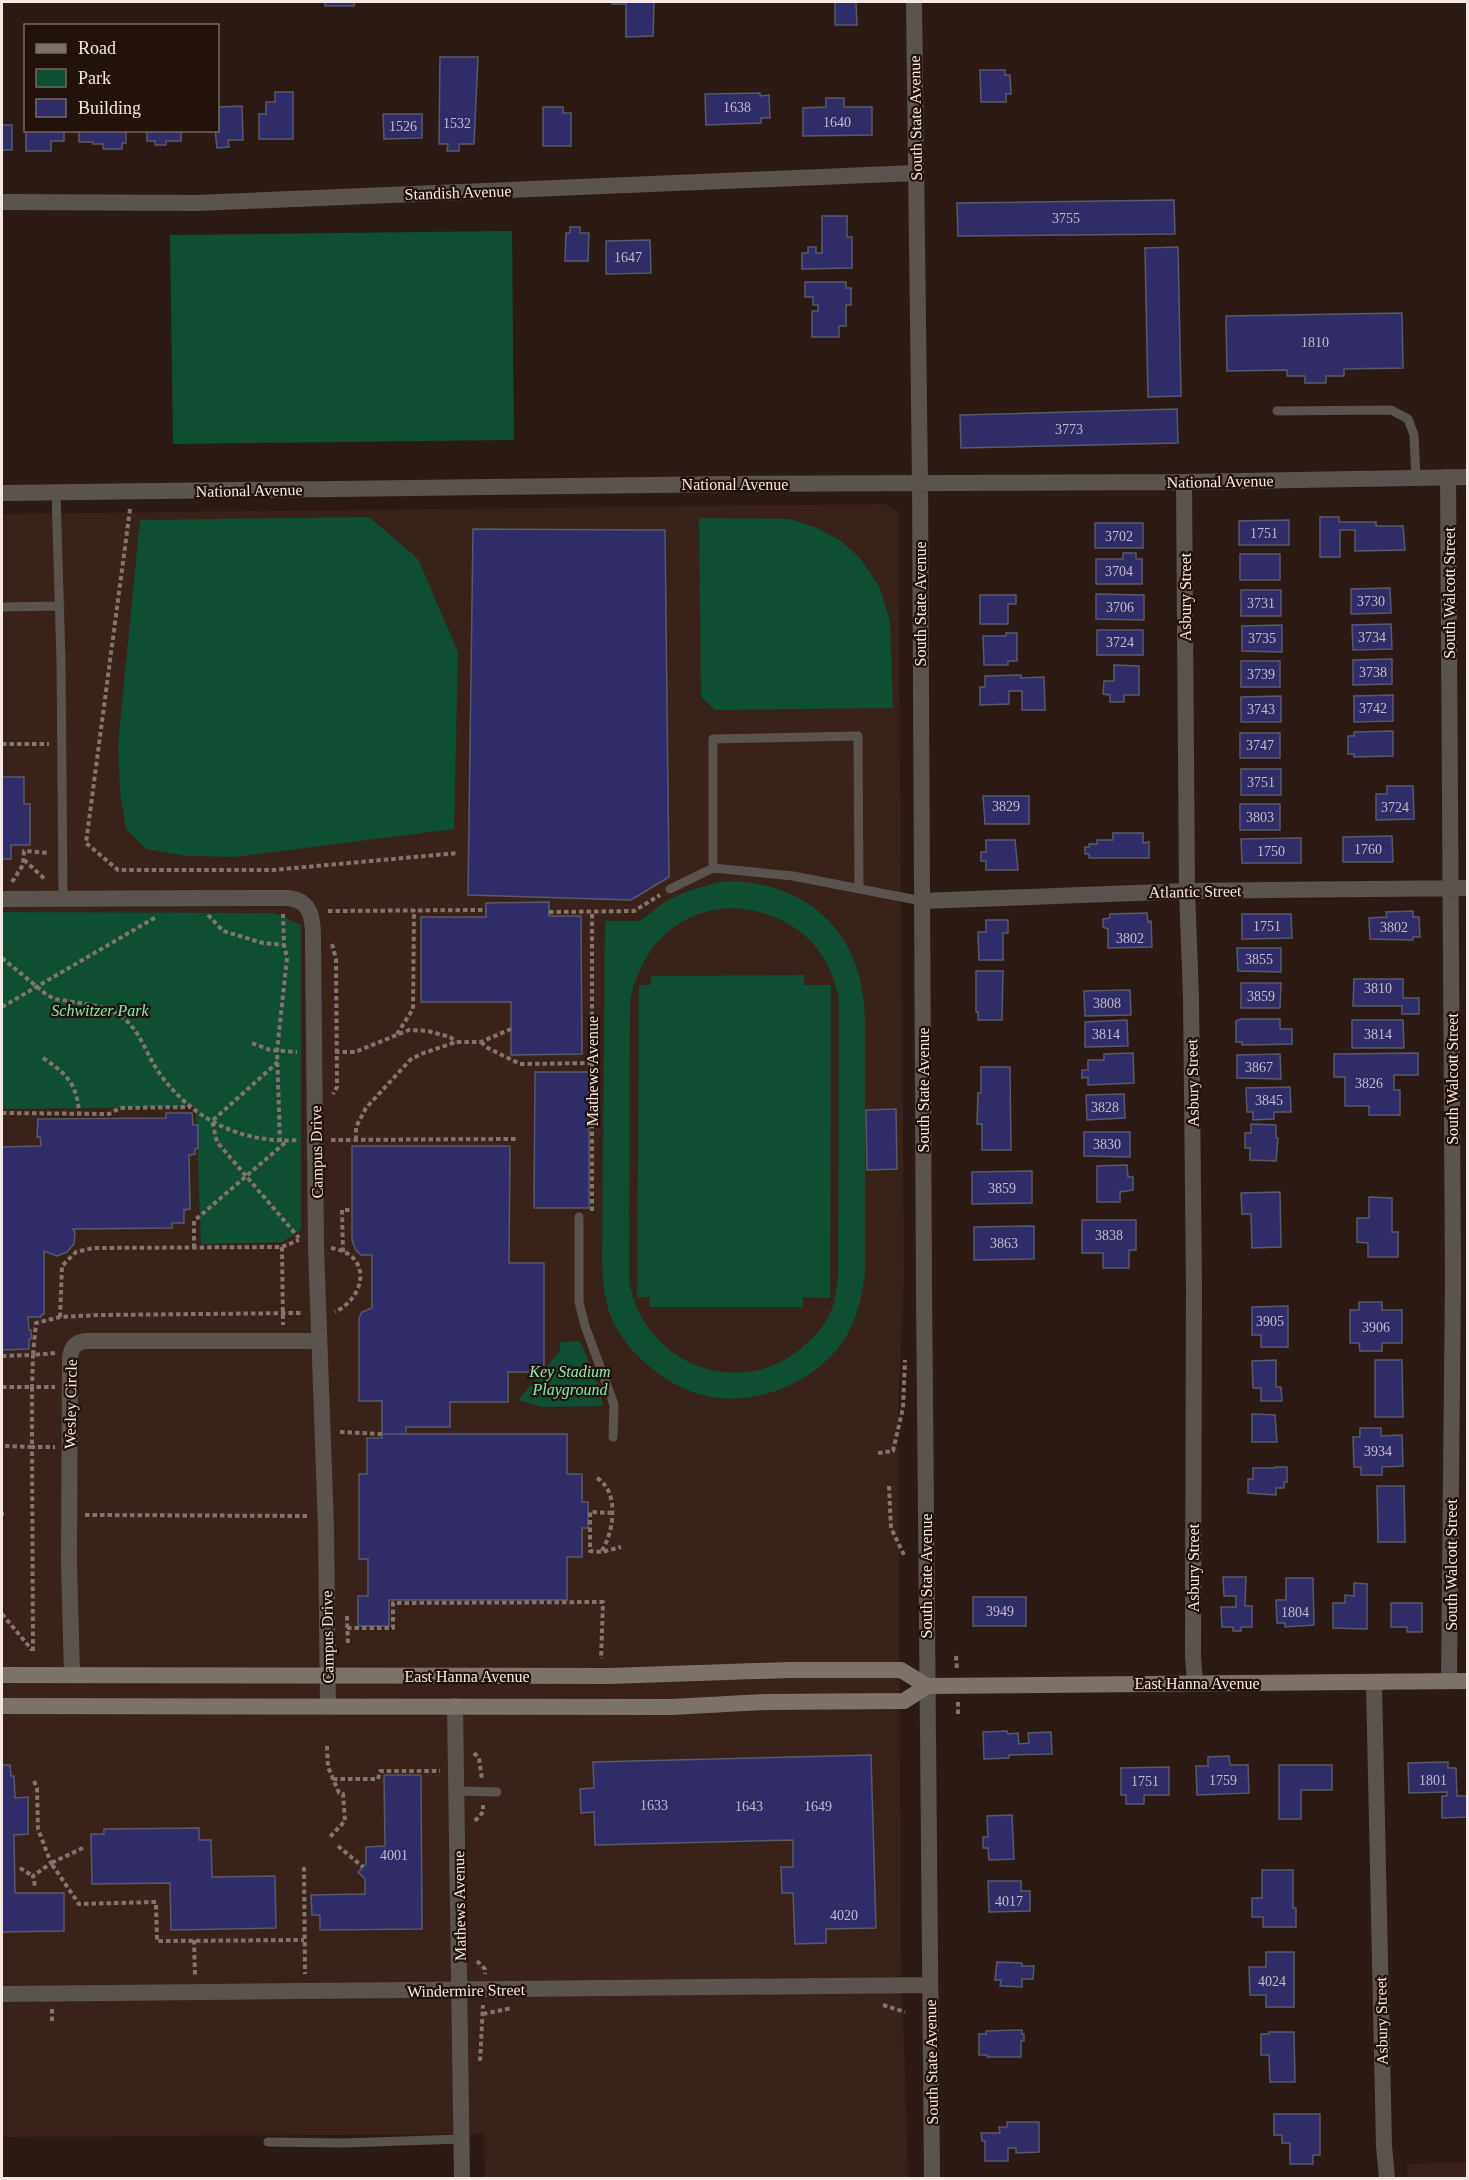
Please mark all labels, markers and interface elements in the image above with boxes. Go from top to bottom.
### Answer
legend [24,24,219,132]
text: Road [78,38,116,58]
street label: South State Avenue [906,55,925,181]
text: Park [78,68,111,88]
text: Building [78,98,141,118]
house number: 1638 [723,100,751,115]
house number: 1640 [823,115,851,130]
house number: 1532 [443,116,471,131]
house number: 1526 [389,119,417,134]
street label: Standish Avenue [404,182,512,203]
house number: 3755 [1052,211,1080,226]
house number: 1647 [614,250,642,265]
house number: 1810 [1301,335,1329,350]
house number: 3773 [1055,422,1083,437]
street label: National Avenue [1166,472,1274,491]
street label: National Avenue [682,476,788,493]
street label: National Avenue [195,481,303,500]
house number: 1751 [1250,526,1278,541]
street label: South Walcott Street [1441,527,1458,659]
house number: 3702 [1105,529,1133,544]
street label: South State Avenue [912,541,929,667]
street label: Asbury Street [1177,552,1195,641]
house number: 3704 [1105,564,1133,579]
house number: 3730 [1357,594,1385,609]
house number: 3731 [1247,596,1275,611]
house number: 3706 [1106,600,1134,615]
house number: 3734 [1358,630,1386,645]
house number: 3735 [1248,631,1276,646]
house number: 3724 [1106,635,1134,650]
house number: 3738 [1359,665,1387,680]
house number: 3739 [1247,667,1275,682]
house number: 3742 [1359,701,1387,716]
house number: 3743 [1247,702,1275,717]
house number: 3747 [1246,738,1274,753]
house number: 3751 [1247,775,1275,790]
house number: 3829 [992,799,1020,814]
house number: 3724 [1381,800,1409,815]
house number: 3803 [1246,810,1274,825]
house number: 1760 [1354,842,1382,857]
house number: 1750 [1257,844,1285,859]
street label: Atlantic Street [1148,882,1242,901]
house number: 1751 [1253,919,1281,934]
house number: 3802 [1380,920,1408,935]
house number: 3802 [1116,931,1144,946]
house number: 3855 [1245,952,1273,967]
house number: 3810 [1364,981,1392,996]
house number: 3859 [1247,989,1275,1004]
house number: 3808 [1093,996,1121,1011]
park label: Schwitzer Park [51,1002,150,1019]
street label: South Walcott Street [1444,1013,1461,1145]
street label: Mathews Avenue [584,1016,601,1126]
street label: South State Avenue [915,1027,932,1153]
house number: 3814 [1092,1027,1120,1042]
house number: 3814 [1364,1027,1392,1042]
street label: Asbury Street [1183,1038,1203,1127]
house number: 3867 [1245,1060,1273,1075]
house number: 3826 [1355,1076,1383,1091]
house number: 3845 [1255,1093,1283,1108]
house number: 3828 [1091,1100,1119,1115]
street label: Campus Drive [307,1105,327,1199]
house number: 3830 [1093,1137,1121,1152]
house number: 3859 [988,1181,1016,1196]
house number: 3838 [1095,1228,1123,1243]
house number: 3863 [990,1236,1018,1251]
house number: 3905 [1256,1314,1284,1329]
house number: 3906 [1362,1320,1390,1335]
street label: Wesley Circle [61,1359,81,1449]
park label: Key Stadium Playground [528,1363,611,1399]
house number: 3934 [1364,1444,1392,1459]
street label: South Walcott Street [1443,1499,1460,1631]
street label: South State Avenue [918,1513,935,1639]
street label: Asbury Street [1185,1523,1203,1612]
street label: Campus Drive [318,1590,338,1684]
house number: 3949 [986,1604,1014,1619]
house number: 1804 [1281,1605,1309,1620]
street label: East Hanna Avenue [405,1668,530,1685]
street label: East Hanna Avenue [1135,1675,1260,1692]
house number: 1759 [1209,1773,1237,1788]
house number: 1801 [1419,1773,1447,1788]
house number: 1751 [1131,1774,1159,1789]
house number: 1633 [640,1798,668,1813]
house number: 1643 [735,1799,763,1814]
house number: 1649 [804,1799,832,1814]
house number: 4001 [380,1848,408,1863]
street label: Mathews Avenue [450,1851,469,1961]
house number: 4017 [995,1894,1023,1909]
house number: 4020 [830,1908,858,1923]
house number: 4024 [1258,1974,1286,1989]
street label: Asbury Street [1372,1976,1392,2065]
street label: Windermire Street [407,1981,526,2000]
street label: South State Avenue [922,1999,941,2125]

